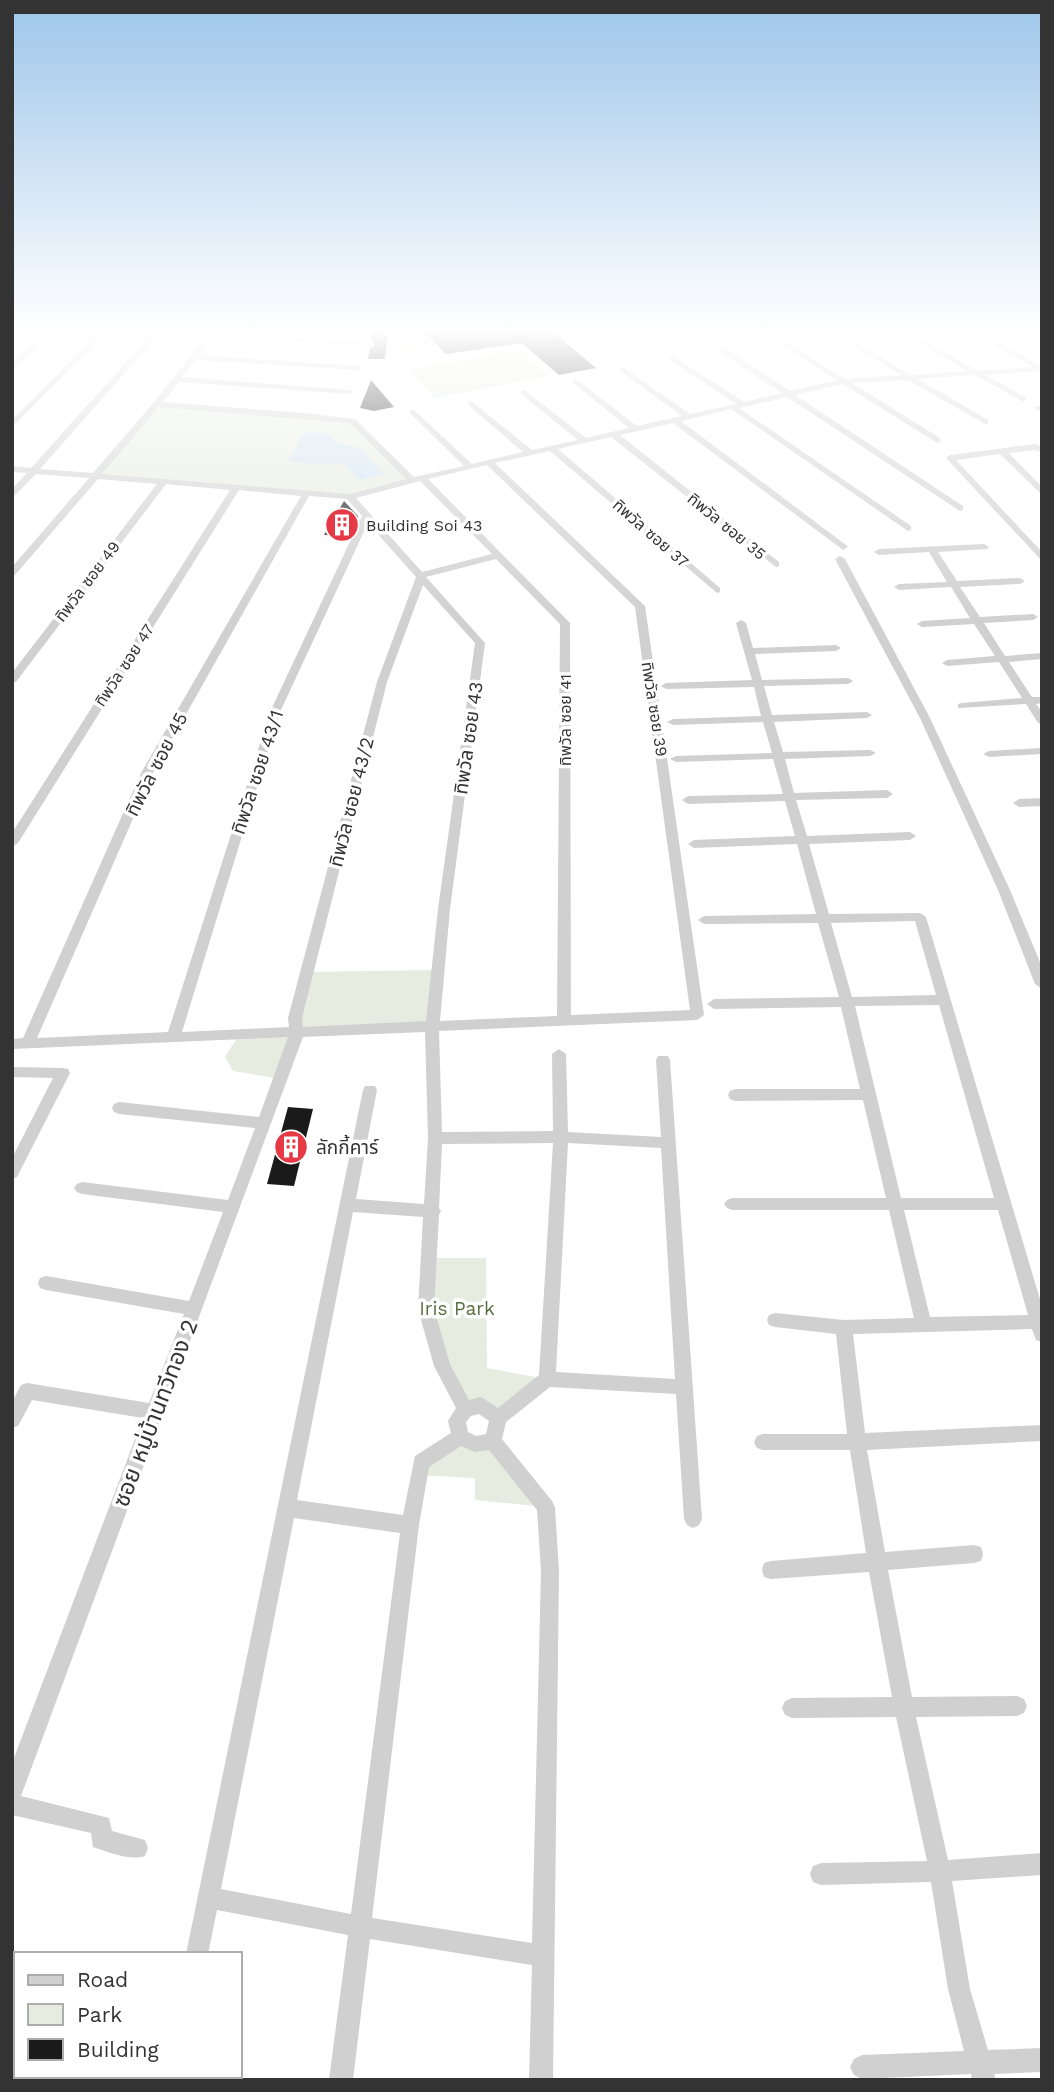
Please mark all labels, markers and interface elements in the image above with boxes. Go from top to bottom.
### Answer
street label: ทิพวัล ซอย 35 [684,489,770,564]
street label: ทิพวัล ซอย 37 [609,495,692,571]
building icon: Building Soi 43 [323,506,361,544]
place label: Building Soi 43 [366,516,482,535]
street label: ทิพวัล ซอย 49 [51,537,124,625]
street label: ทิพวัล ซอย 47 [91,621,158,710]
street label: ทิพวัล ซอย 39 [638,660,671,758]
street label: ทิพวัล ซอย 41 [556,674,575,766]
street label: ทิพวัล ซอย 43 [449,680,488,796]
street label: ทิพวัล ซอย 43/1 [227,707,288,837]
street label: ทิพวัล ซอย 45 [120,709,192,820]
street label: ทิพวัล ซอย 43/2 [324,735,379,869]
building icon: ลักกี้คาร์ [272,1128,310,1166]
place label: ลักกี้คาร์ [316,1134,379,1159]
park label: Iris Park [419,1297,495,1320]
street label: ซอย หมู่บ้านทวีทอง 2 [107,1316,205,1511]
legend [14,1952,242,2078]
text: Road [77,1967,128,1992]
text: Park [77,2002,122,2027]
text: Building [77,2037,159,2062]

